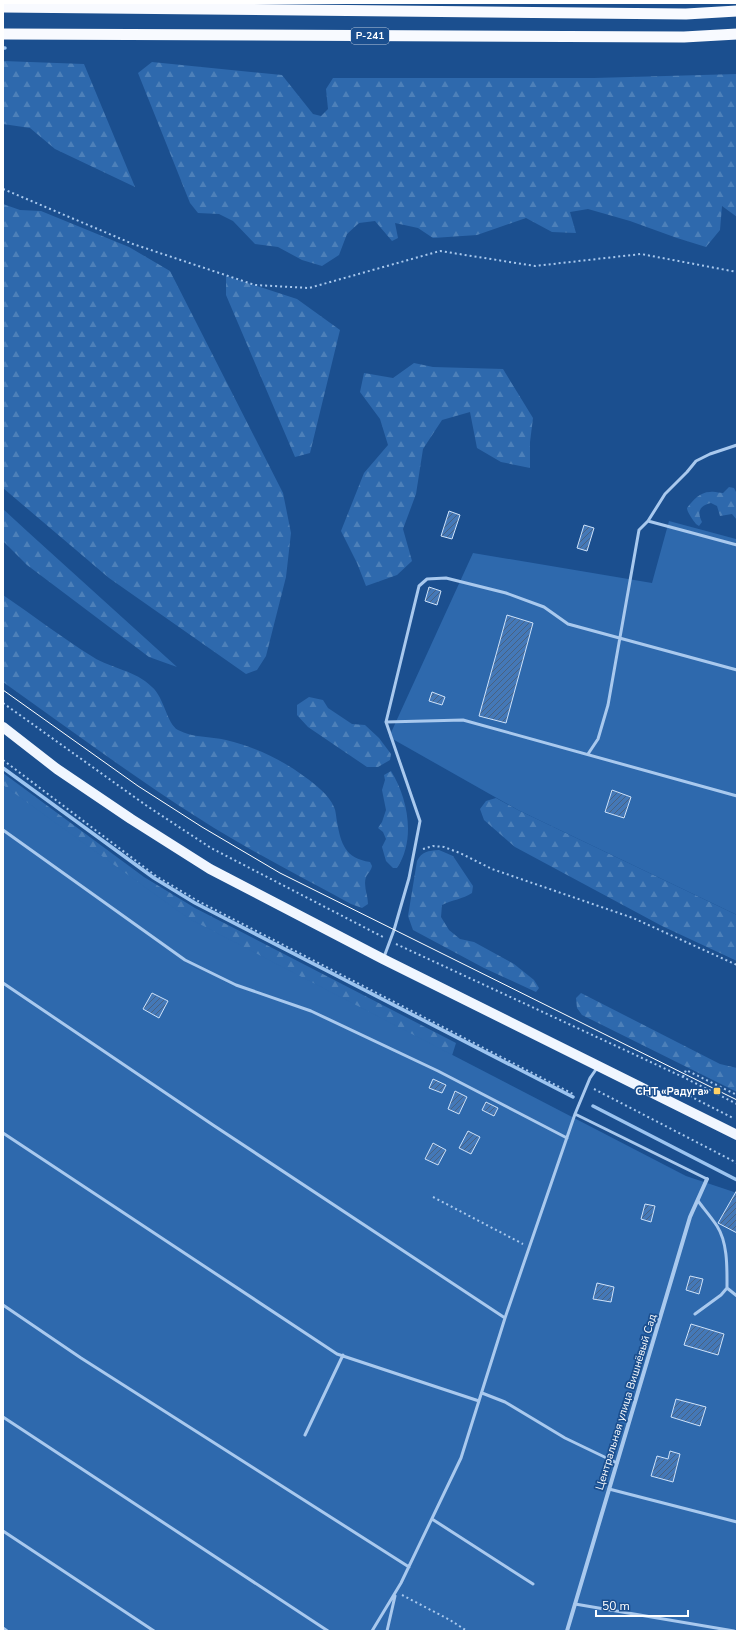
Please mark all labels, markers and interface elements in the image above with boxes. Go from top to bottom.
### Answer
road number: Р-241 [351,28,389,44]
place label: СНТ «Радуга» [635,1084,709,1099]
marker: СНТ «Радуга» [712,1086,722,1096]
street label: Центральная улица Вишнёвый Сад [592,1312,660,1492]
scale bar [596,1592,688,1618]
text: 50 m [602,1598,630,1614]

